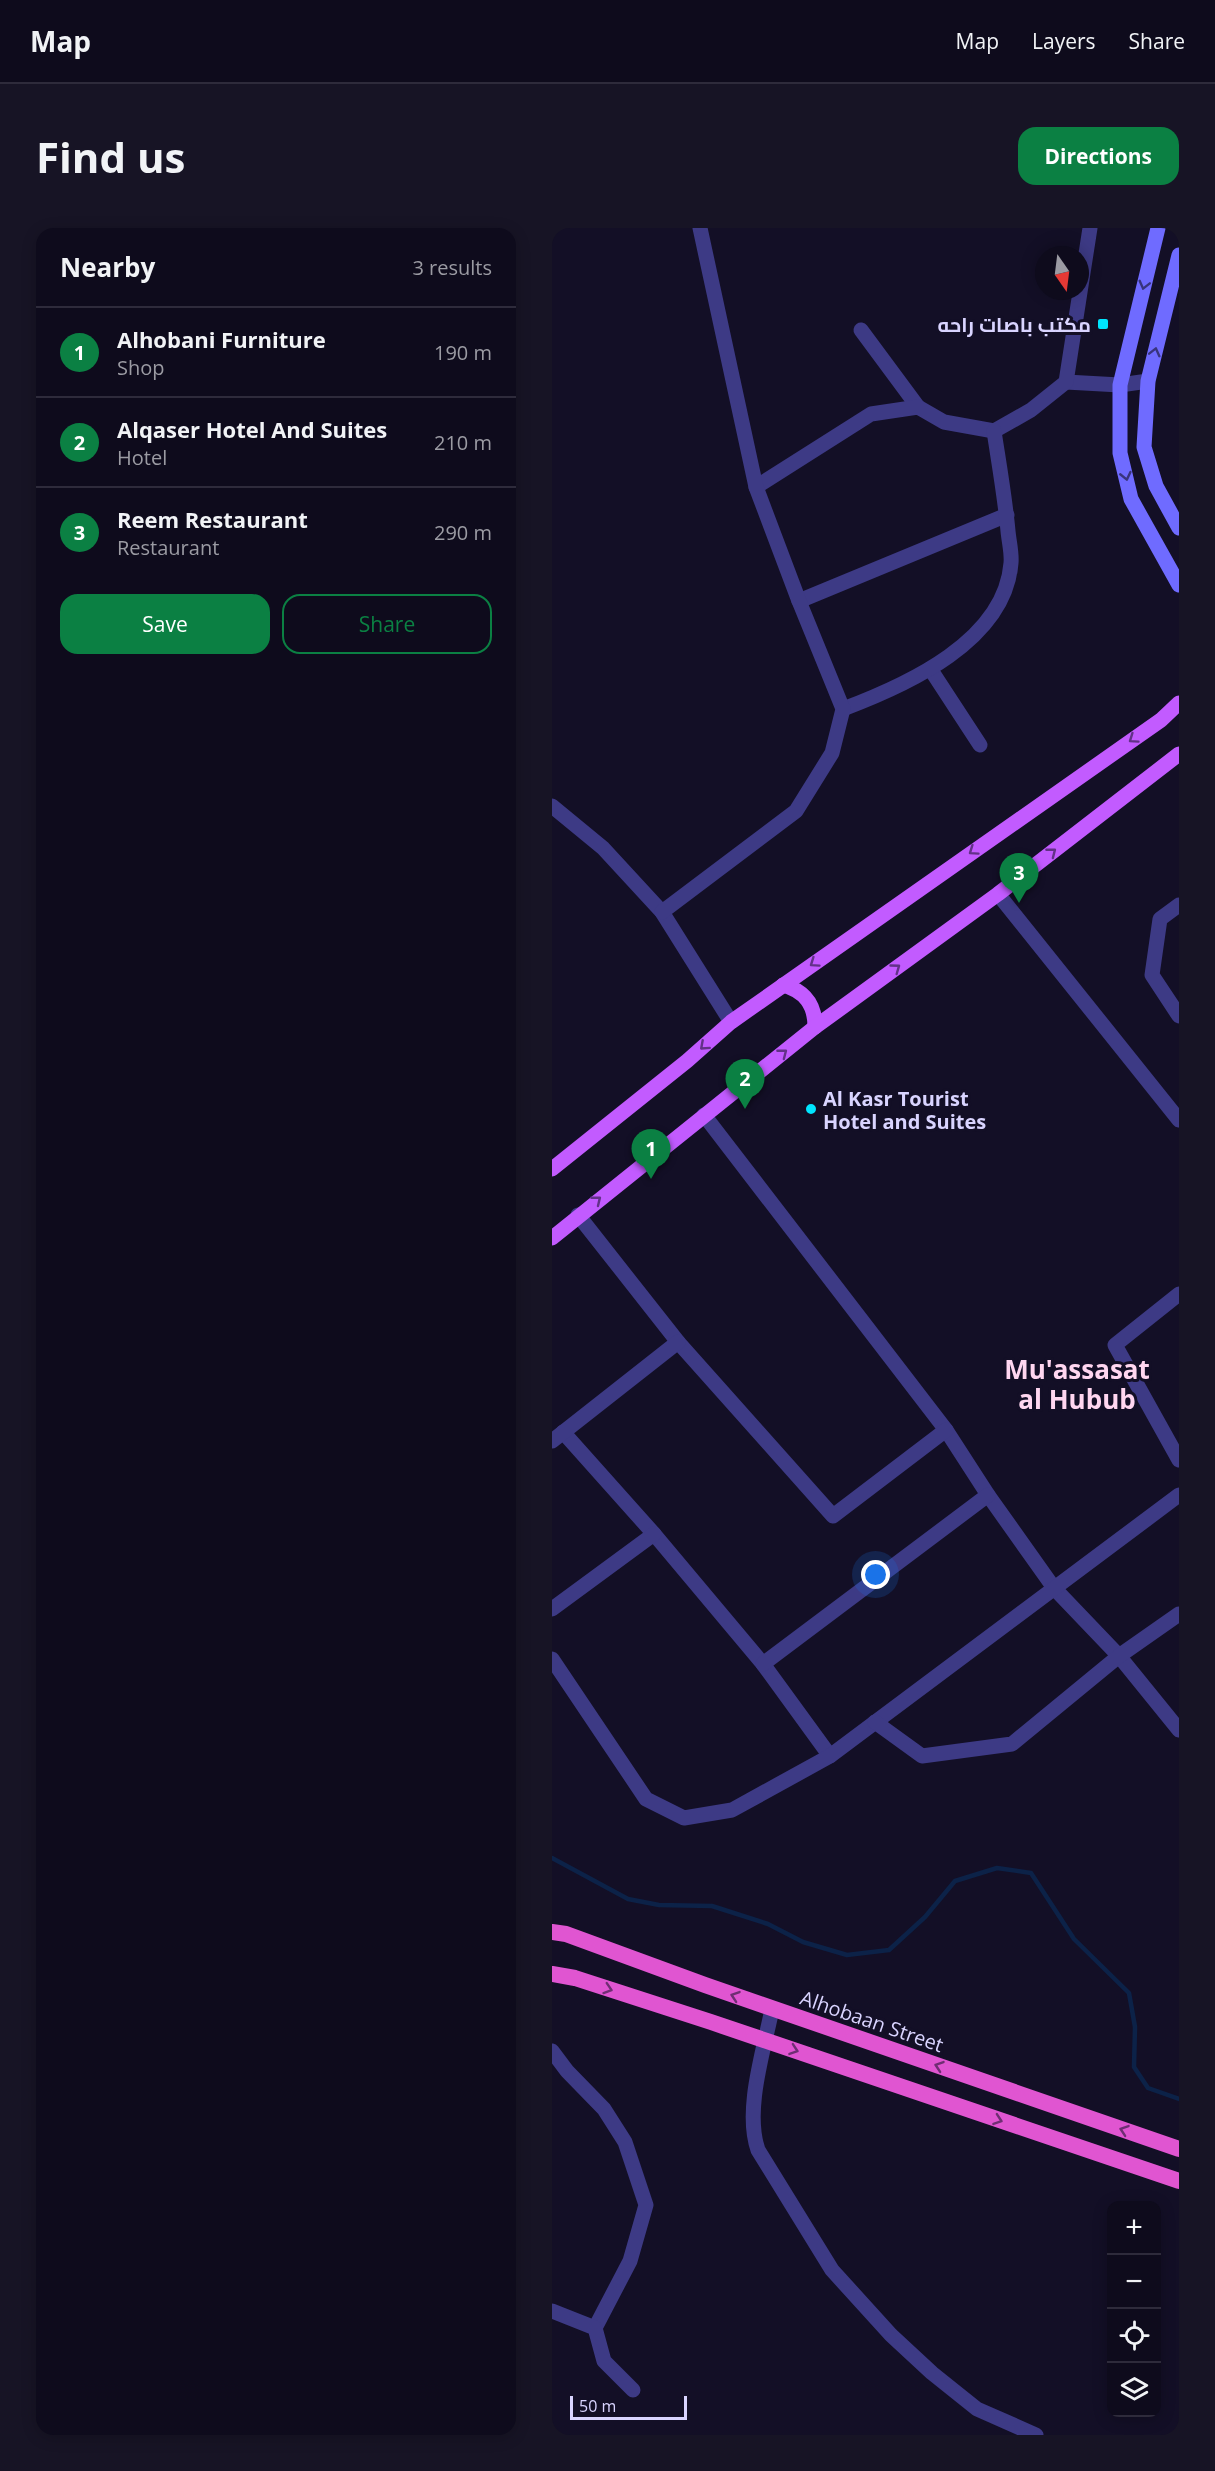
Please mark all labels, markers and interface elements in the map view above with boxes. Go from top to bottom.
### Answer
text: Map [30,22,91,60]
text: Map [956,27,999,55]
text: Layers [1032,27,1096,55]
text: Share [1129,27,1185,55]
button: Directions [1018,127,1179,185]
text: Find us [36,128,185,185]
north arrow [1035,246,1089,300]
text: Nearby [60,249,155,285]
text: 3 results [412,254,492,281]
one-way arrow [1138,280,1151,290]
place label: مكتب باصات راحه [937,311,1091,338]
marker: مكتب باصات راحه [1096,317,1110,331]
text: Alhobani Furniture [117,324,326,354]
text: 1 [74,339,85,366]
text: 190 m [434,339,492,366]
one-way arrow [1148,347,1161,357]
text: Shop [117,354,165,381]
text: Alqaser Hotel And Suites [117,414,387,444]
text: 2 [74,429,85,456]
text: 210 m [434,429,492,456]
text: Hotel [117,444,167,471]
one-way arrow [1118,471,1131,481]
text: Reem Restaurant [117,504,308,534]
text: 3 [74,519,85,546]
text: 290 m [434,519,492,546]
text: Restaurant [117,534,219,561]
button: Save [60,594,270,654]
button: Share [282,594,492,654]
one-way arrow [1129,732,1140,743]
one-way arrow [969,844,980,855]
one-way arrow [1046,848,1057,859]
pin: 3 [1000,854,1038,903]
one-way arrow [809,956,820,967]
one-way arrow [889,964,900,975]
one-way arrow [700,1039,711,1050]
one-way arrow [776,1049,787,1060]
pin: 2 [726,1060,764,1109]
place label: Al Kasr Tourist Hotel and Suites [823,1085,986,1135]
marker: Al Kasr Tourist Hotel and Suites [804,1102,818,1116]
pin: 1 [632,1130,670,1179]
one-way arrow [590,1197,601,1208]
district label: Mu'assasat al Hubub [1004,1351,1150,1417]
your location [861,1560,890,1589]
one-way arrow [602,1982,613,1994]
street label: Alhobaan Street [797,1984,947,2058]
one-way arrow [730,1990,741,2003]
one-way arrow [788,2043,798,2055]
one-way arrow [935,2061,945,2074]
one-way arrow [992,2112,1003,2125]
one-way arrow [1119,2125,1130,2138]
map controls [1107,2201,1161,2417]
button: + [1107,2201,1161,2255]
button: − [1107,2255,1161,2309]
button: locate [1107,2309,1161,2363]
button: layers [1107,2363,1161,2417]
scale bar [570,2393,687,2420]
text: 50 m [579,2395,616,2417]

